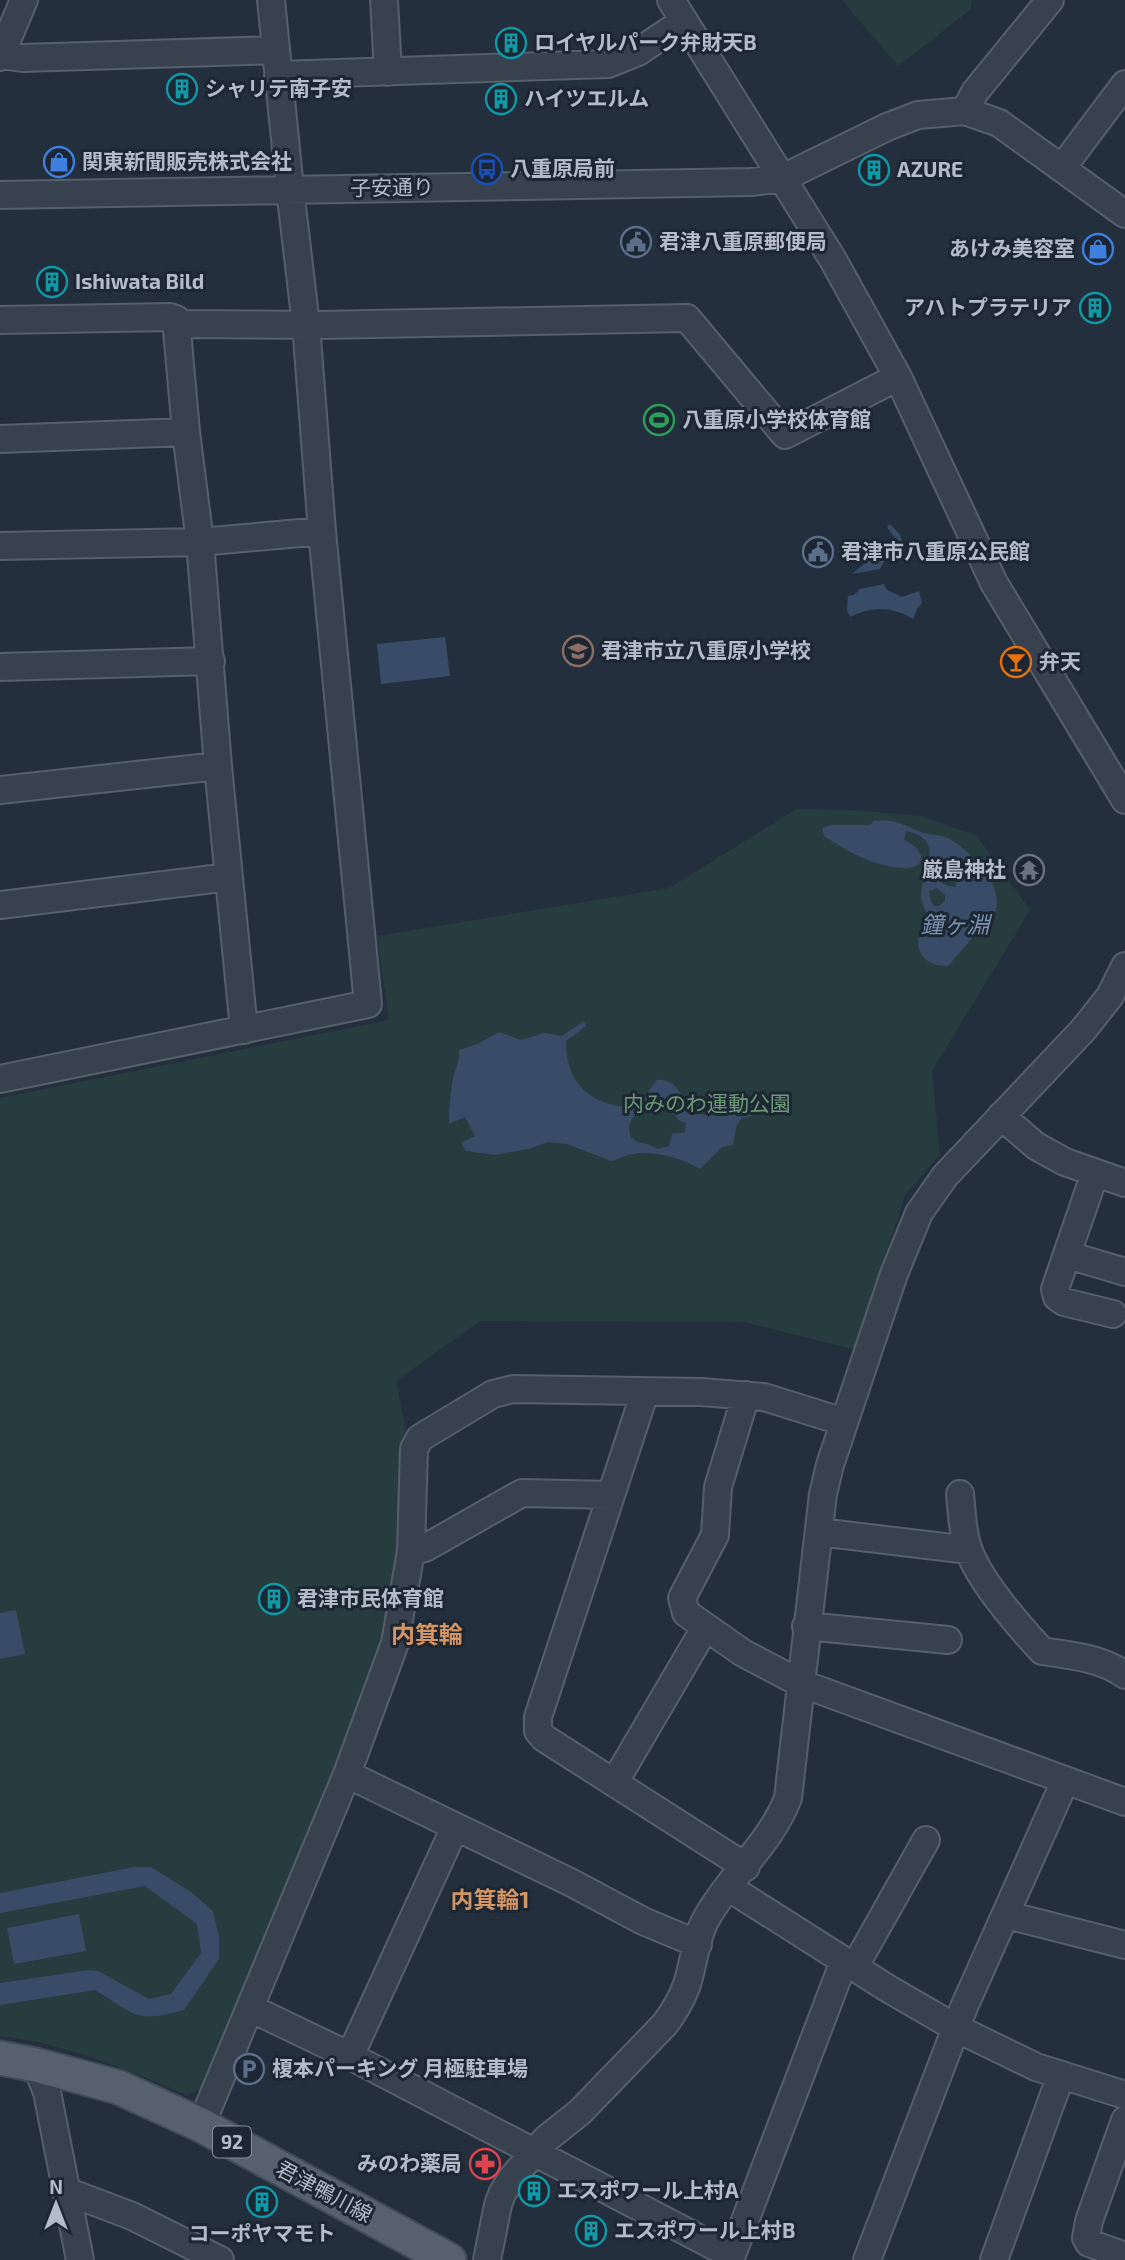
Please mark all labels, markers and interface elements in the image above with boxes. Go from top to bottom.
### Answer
building icon: ロイヤルパーク弁財天B [494,26,528,60]
place label: ロイヤルパーク弁財天B [534,29,757,54]
building icon: シャリテ南子安 [165,72,199,106]
place label: シャリテ南子安 [205,75,352,100]
building icon: ハイツエルム [484,82,518,116]
place label: ハイツエルム [524,85,649,110]
shop icon: 関東新聞販売株式会社 [42,145,76,179]
place label: 関東新聞販売株式会社 [82,148,292,173]
bus stop icon: 八重原局前 [470,152,504,186]
building icon: AZURE [857,153,891,187]
place label: 八重原局前 [510,155,615,180]
place label: AZURE [897,156,963,181]
street label: 子安通り [350,173,434,200]
public building icon: 君津八重原郵便局 [619,225,653,259]
place label: 君津八重原郵便局 [659,228,827,253]
shop icon: あけみ美容室 [1081,232,1115,266]
place label: あけみ美容室 [949,235,1075,260]
building icon: Ishiwata Bild [35,265,69,299]
place label: Ishiwata Bild [75,268,204,293]
building icon: アハトプラテリア [1078,291,1112,325]
place label: アハトプラテリア [904,294,1072,319]
sports icon: 八重原小学校体育館 [642,403,676,437]
place label: 八重原小学校体育館 [682,406,871,431]
public building icon: 君津市八重原公民館 [801,535,835,569]
place label: 君津市八重原公民館 [841,538,1030,563]
school or university icon: 君津市立八重原小学校 [561,634,595,668]
place label: 君津市立八重原小学校 [601,637,811,662]
bar icon: 弁天 [999,645,1033,679]
place label: 弁天 [1039,648,1081,673]
temple icon: 厳島神社 [1012,853,1046,887]
place label: 厳島神社 [922,856,1006,881]
water label: 鐘ヶ淵 [921,910,993,938]
park label: 内みのわ運動公園 [623,1090,791,1115]
building icon: 君津市民体育館 [257,1582,291,1616]
place label: 君津市民体育館 [297,1585,444,1610]
district label: 内箕輪 [391,1619,463,1648]
district label: 内箕輪1 [451,1885,529,1913]
parking icon: 榎本パーキング 月極駐車場 [232,2052,266,2086]
place label: 榎本パーキング 月極駐車場 [272,2055,528,2080]
road number: 92 [213,2126,251,2158]
pharmacy icon: みのわ薬局 [468,2147,502,2181]
place label: みのわ薬局 [357,2150,462,2175]
street label: 君津鴨川線 [272,2155,377,2226]
north arrow [21,2169,91,2239]
building icon: エスポワール上村A [517,2174,551,2208]
text: N [49,2175,63,2198]
place label: エスポワール上村A [557,2177,739,2202]
building icon: コーポヤマモト [245,2185,279,2219]
building icon: エスポワール上村B [574,2214,608,2248]
place label: エスポワール上村B [614,2217,795,2242]
place label: コーポヤマモト [189,2220,336,2245]

